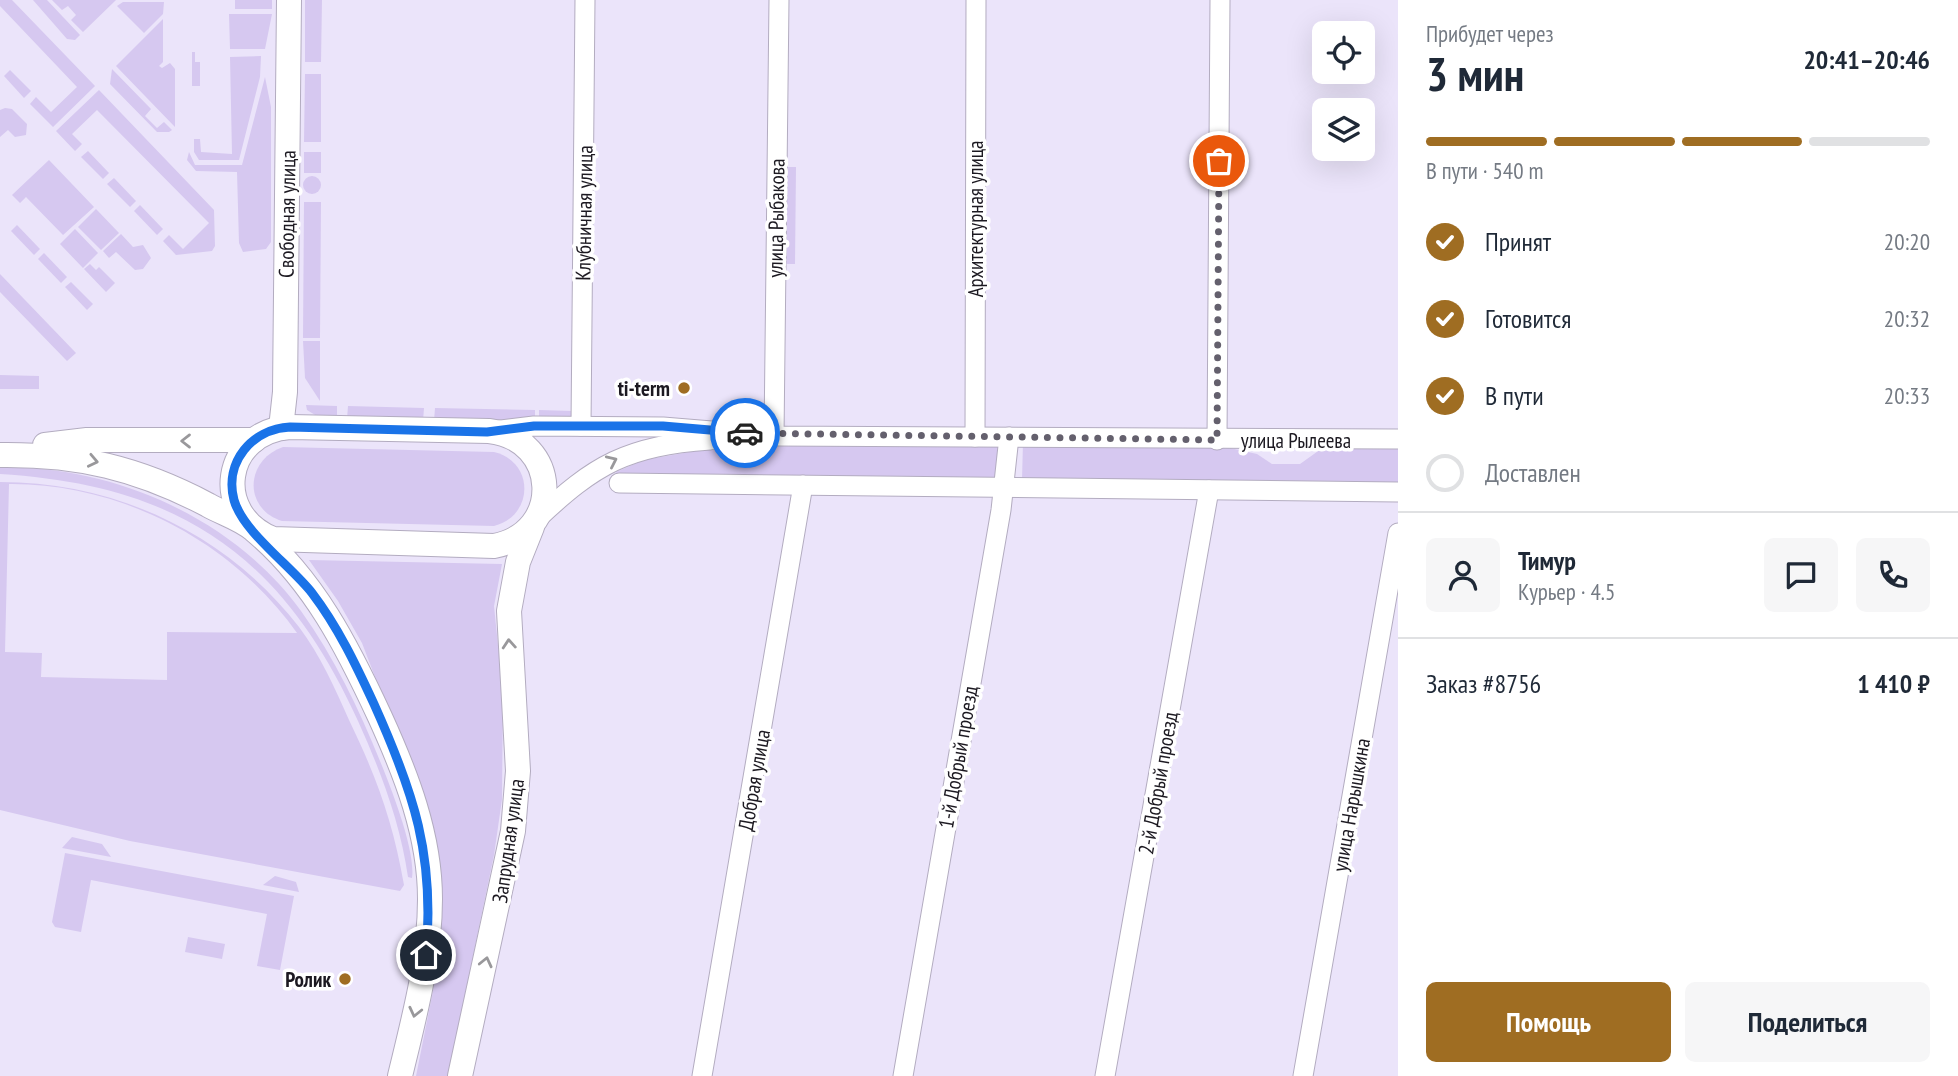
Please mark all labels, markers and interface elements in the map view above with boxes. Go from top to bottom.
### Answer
text: Прибудет через [1426,19,1554,48]
map controls [1312,21,1375,161]
button: locate [1312,21,1375,84]
text: 20:41–20:46 [1803,43,1930,76]
text: 3 мин [1426,44,1524,104]
button: layers [1312,98,1375,161]
pin [1189,131,1249,191]
street label: Архитектурная улица [962,141,989,297]
icon: bag [1200,142,1238,180]
street label: Клубничная улица [569,145,599,281]
street label: Свободная улица [272,150,302,278]
text: В пути · 540 m [1426,156,1543,185]
street label: улица Рыбакова [761,158,791,278]
icon: check [1426,223,1464,261]
text: Принят [1485,225,1551,258]
text: 20:20 [1884,227,1930,256]
icon: check [1426,300,1464,338]
text: Готовится [1485,302,1571,335]
text: 20:32 [1884,304,1930,333]
place label: ti-term [618,375,670,402]
icon: check [1426,377,1464,415]
text: В пути [1485,379,1544,412]
marker: ti-term [676,380,692,396]
text: 20:33 [1884,381,1930,410]
courier [710,398,780,468]
icon: car [726,414,764,452]
street label: улица Рылеева [1241,427,1351,454]
one-way arrow [180,433,190,449]
one-way arrow [87,453,99,468]
one-way arrow [605,455,617,469]
text: Доставлен [1485,456,1581,489]
button: person [1426,538,1500,612]
button: chat [1764,538,1838,612]
button: phone [1856,538,1930,612]
text: Тимур [1518,544,1576,577]
text: Курьер · 4.5 [1518,577,1615,606]
one-way arrow [502,638,517,649]
text: Заказ #8756 [1426,667,1541,700]
text: 1 410 ₽ [1857,667,1930,700]
street label: 1-й Добрый проезд [932,683,984,831]
street label: 2-й Добрый проезд [1132,709,1184,857]
street label: Добрая улица [732,727,776,833]
street label: улица Нарышкина [1326,736,1376,874]
street label: Запрудная улица [486,777,530,905]
pin [396,925,456,985]
icon: home [407,936,445,974]
one-way arrow [478,956,492,968]
place label: Ролик [285,966,331,993]
marker: Ролик [337,971,353,987]
button: Помощь [1426,982,1671,1062]
button: Поделиться [1685,982,1930,1062]
one-way arrow [409,1006,423,1018]

